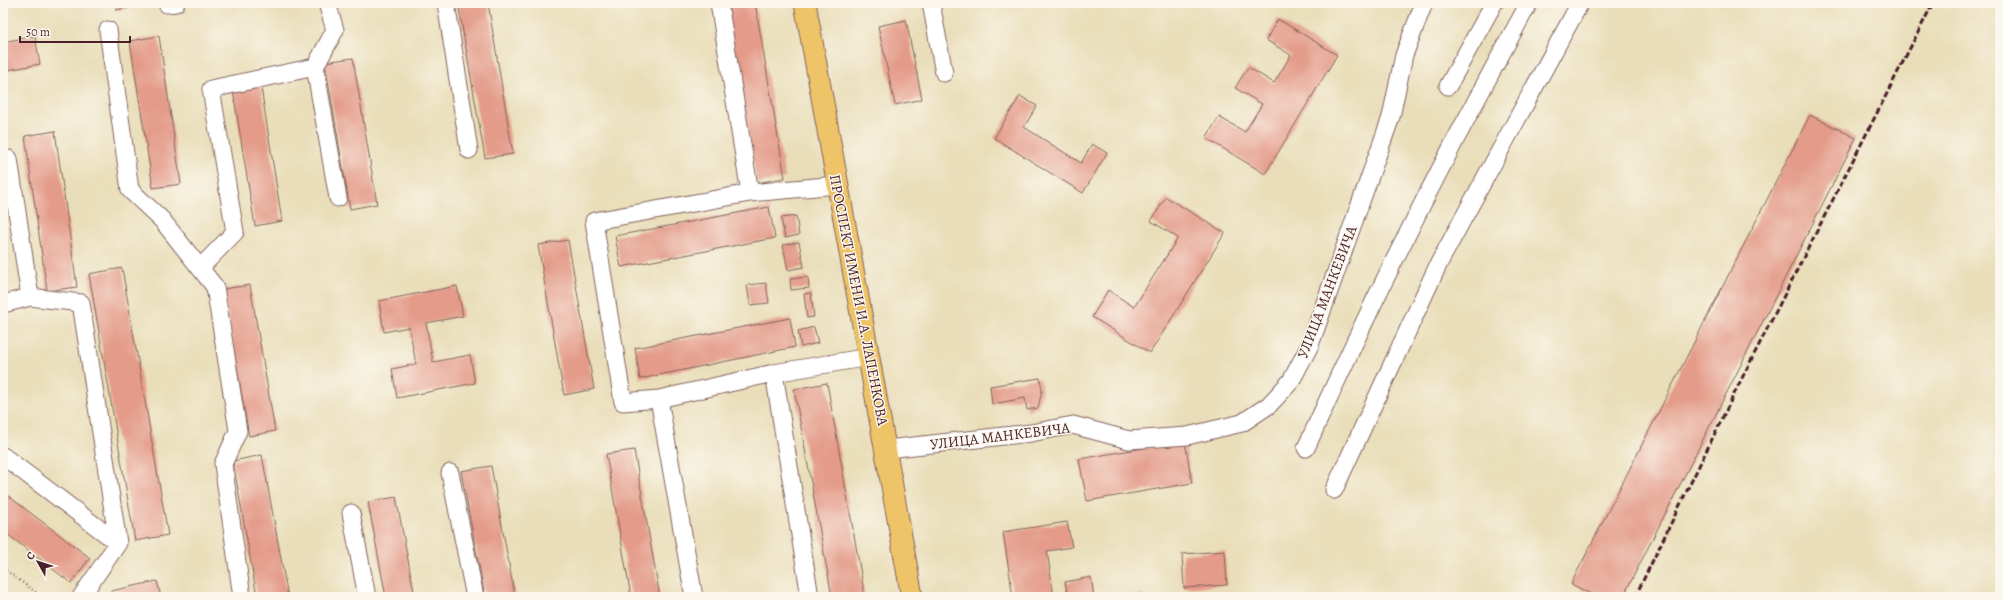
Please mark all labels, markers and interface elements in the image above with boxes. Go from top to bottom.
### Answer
scale bar [20,18,130,44]
text: 50 m [26,24,50,40]
street label: ПРОСПЕКТ ИМЕНИ И.А. ЛАПЕНКОВА [825,173,893,427]
street label: УЛИЦА МАНКЕВИЧА [1292,223,1362,361]
street label: УЛИЦА МАНКЕВИЧА [929,417,1071,454]
north arrow [18,542,58,582]
text: С [23,548,39,563]

